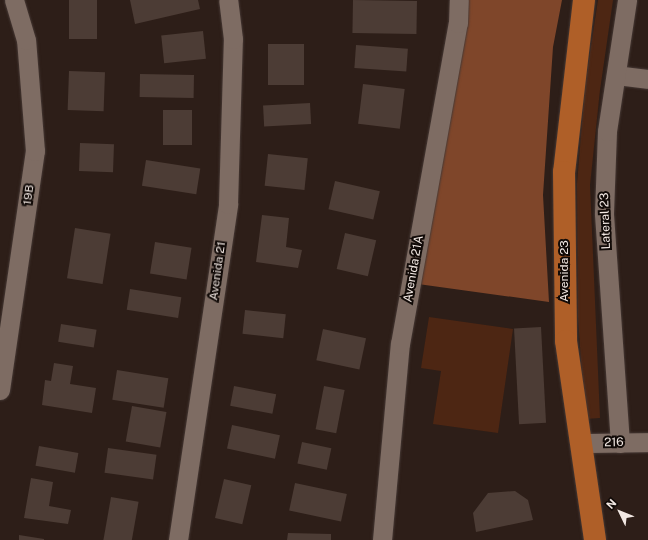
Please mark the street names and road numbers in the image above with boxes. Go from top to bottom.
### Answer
street label: 19B [20,184,38,206]
street label: Lateral 23 [598,192,614,250]
street label: Avenida 21A [401,234,427,304]
street label: Avenida 23 [558,240,572,302]
street label: Avenida 21 [207,241,229,301]
street label: 216 [604,436,624,450]

